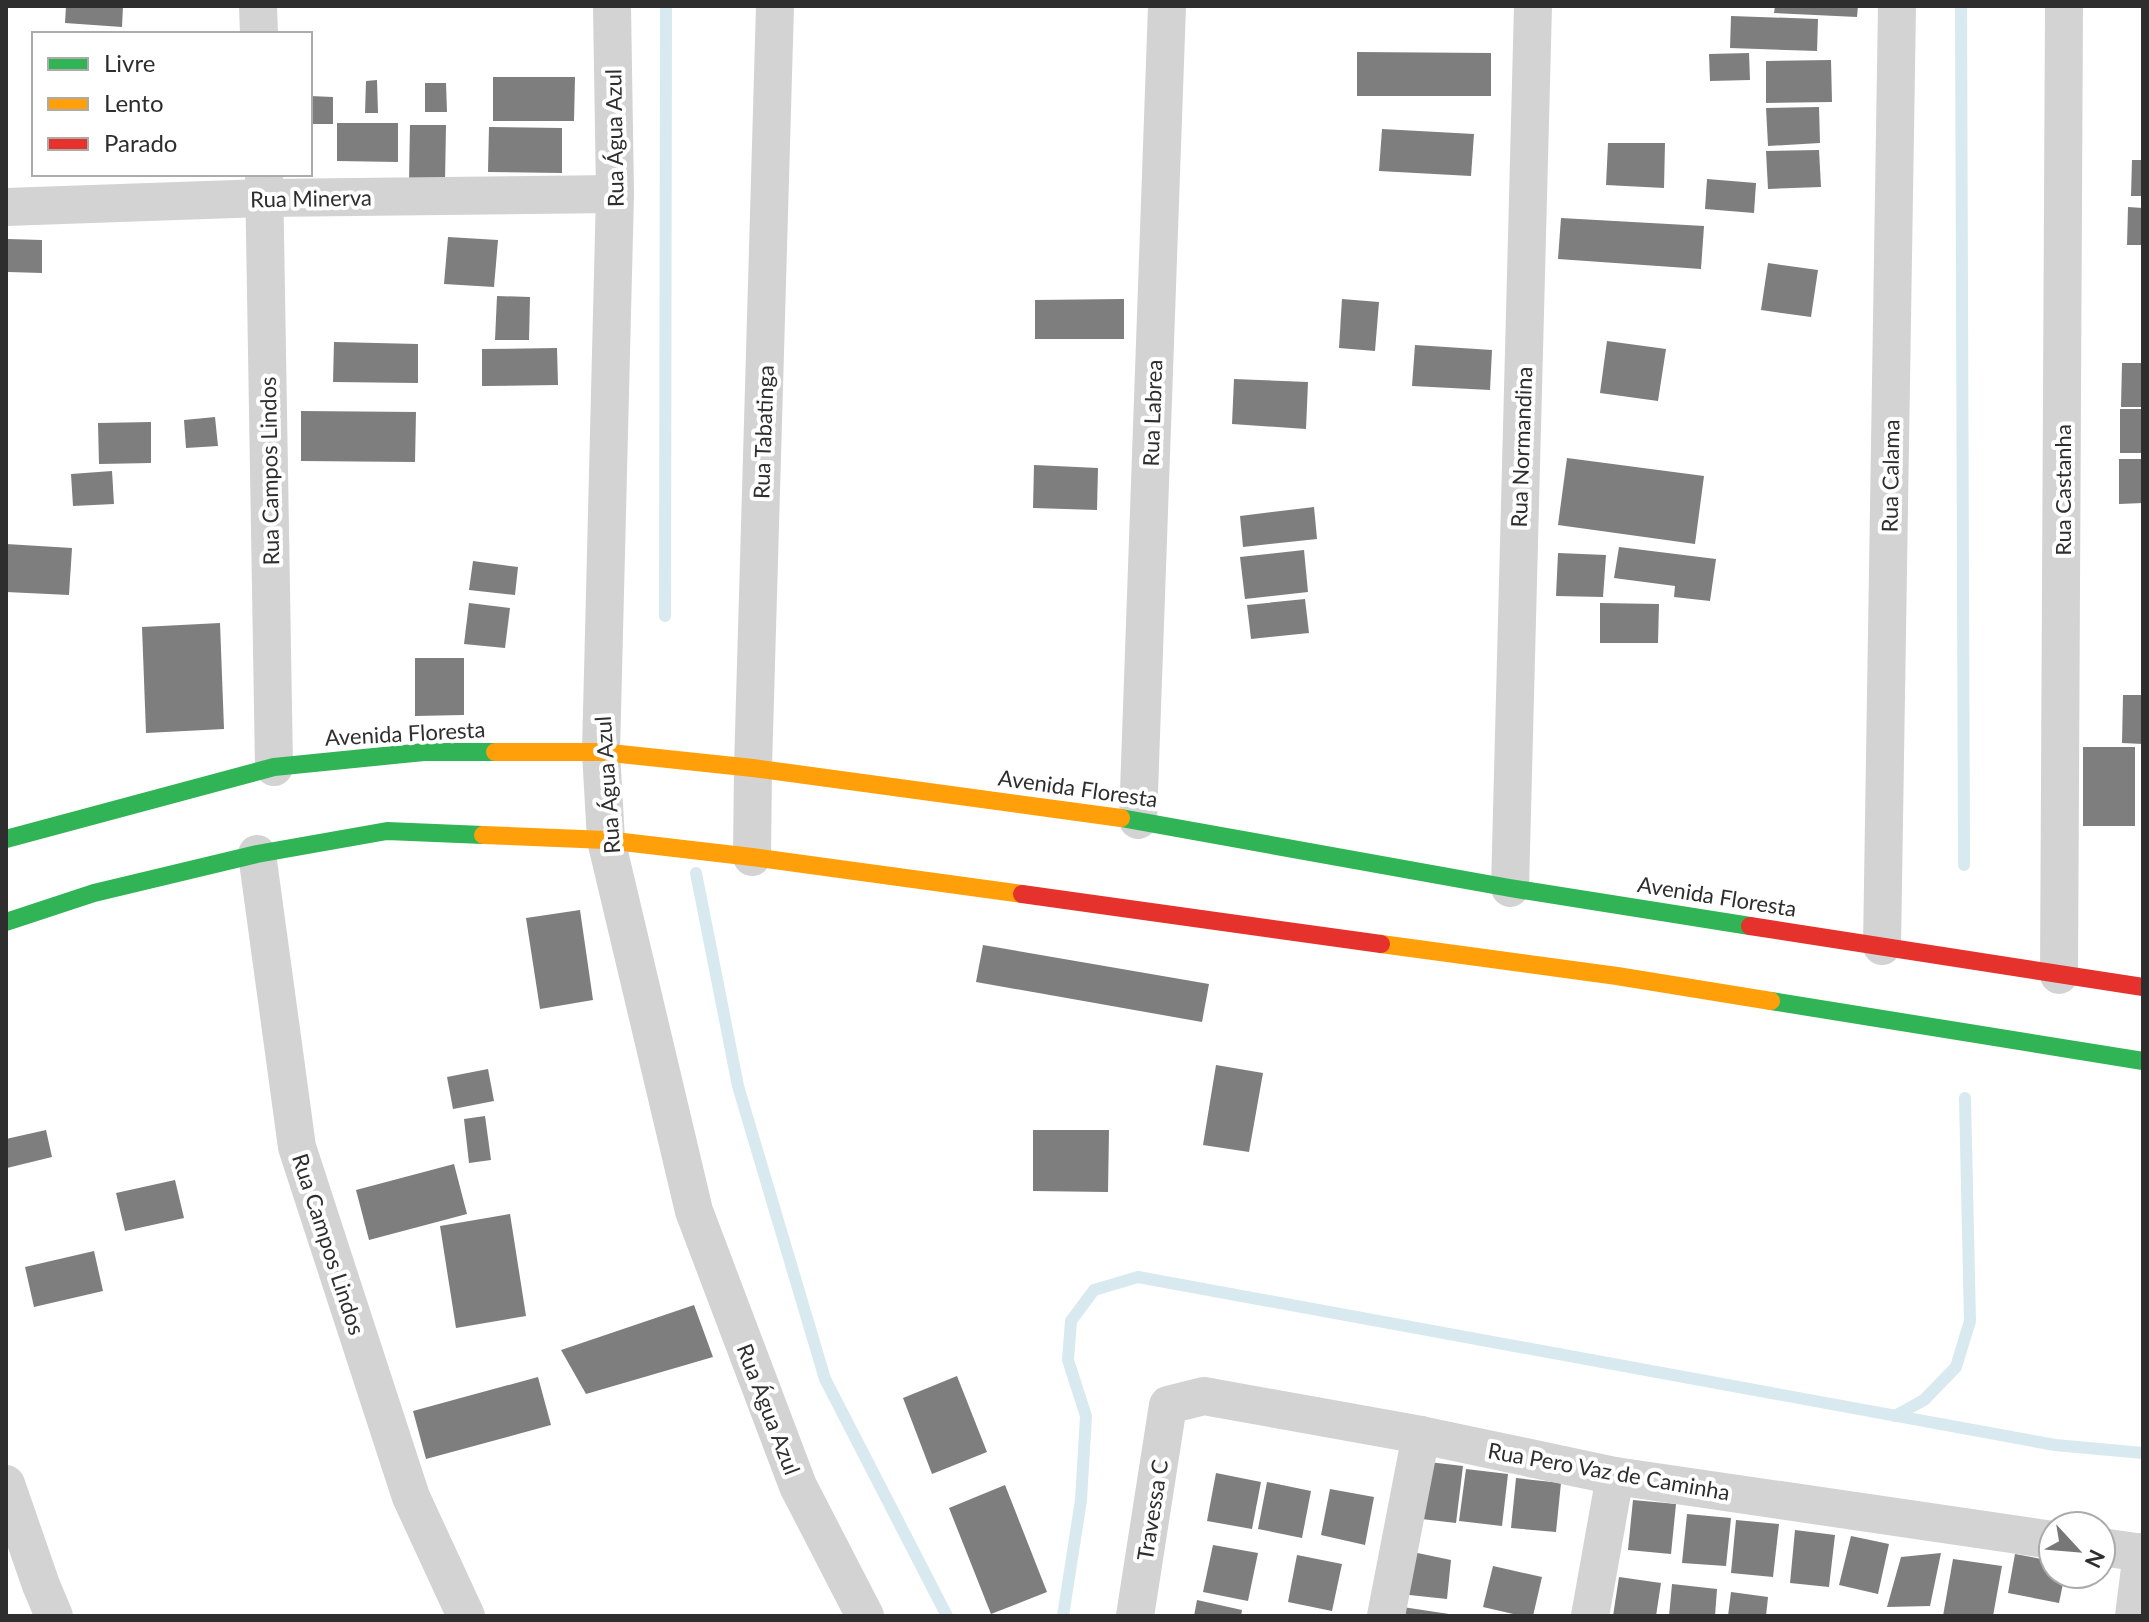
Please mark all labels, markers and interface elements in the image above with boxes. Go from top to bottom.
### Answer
legend [32,32,312,176]
text: Livre [104,48,155,77]
street label: Rua Água Azul [599,69,629,207]
text: Lento [104,88,164,117]
text: Parado [104,128,177,157]
street label: Rua Minerva [250,183,372,213]
street label: Rua Labrea [1137,359,1167,467]
street label: Rua Tabatinga [747,364,779,500]
street label: Rua Normandina [1505,366,1537,528]
street label: Rua Campos Lindos [254,376,284,566]
street label: Rua Calama [1876,419,1904,533]
street label: Rua Castanha [2049,424,2076,556]
street label: Avenida Floresta [324,715,486,751]
street label: Rua Água Azul [589,715,625,855]
street label: Avenida Floresta [997,763,1159,813]
street label: Avenida Floresta [1636,870,1798,922]
street label: Rua Campos Lindos [287,1150,371,1338]
street label: Rua Água Azul [732,1340,806,1478]
street label: Rua Pero Vaz de Caminha [1486,1436,1732,1506]
street label: Travessa C [1131,1457,1173,1563]
north arrow [2037,1510,2117,1590]
text: N [2080,1545,2111,1573]

